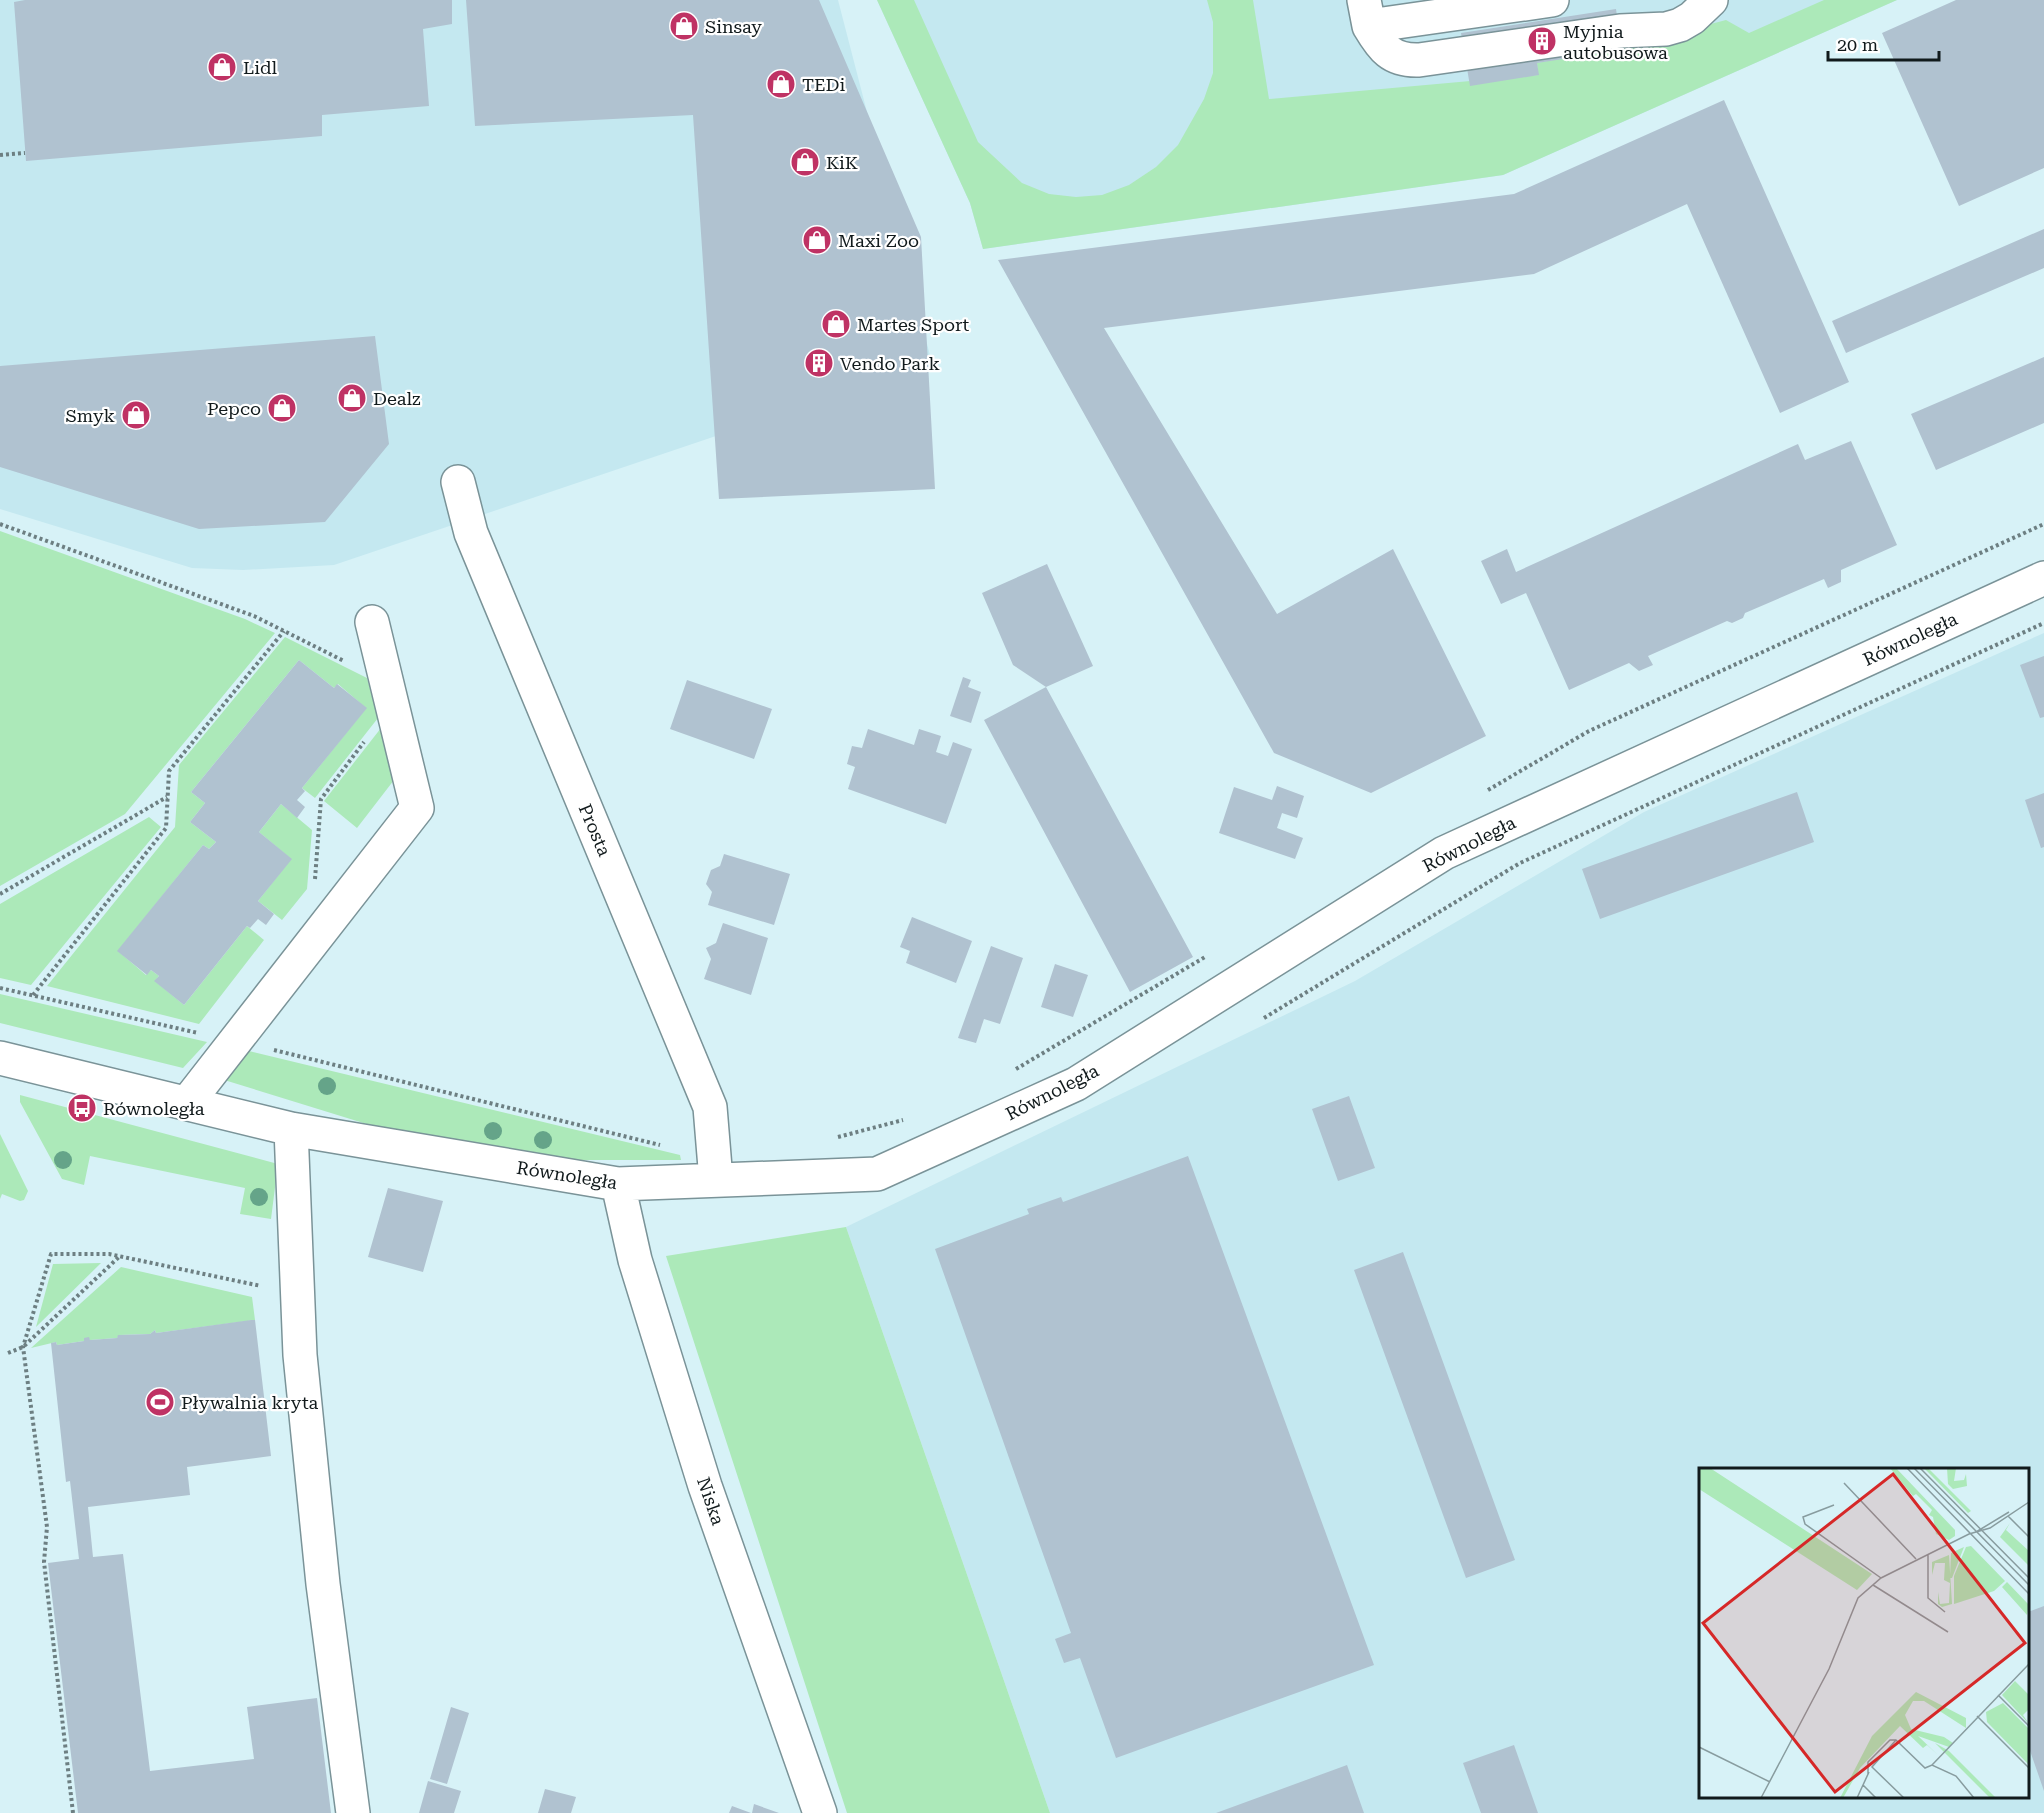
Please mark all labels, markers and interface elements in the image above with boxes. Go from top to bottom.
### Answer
shop icon: Sinsay [668,10,700,42]
place label: Sinsay [705,16,762,37]
place label: Myjnia autobusowa [1563,21,1668,63]
scale bar [1828,24,1939,62]
building icon: Myjnia autobusowa [1526,25,1558,57]
text: 20 m [1837,34,1878,55]
shop icon: Lidl [206,51,238,83]
place label: Lidl [243,57,277,78]
shop icon: TEDi [765,68,797,100]
place label: TEDi [802,74,845,95]
shop icon: KiK [789,146,821,178]
place label: KiK [826,152,858,173]
shop icon: Maxi Zoo [801,224,833,256]
place label: Maxi Zoo [838,230,919,251]
shop icon: Martes Sport [820,308,852,340]
place label: Martes Sport [857,314,970,335]
building icon: Vendo Park [803,347,835,379]
place label: Vendo Park [840,353,940,374]
shop icon: Dealz [336,382,368,414]
place label: Dealz [373,388,421,409]
shop icon: Pepco [266,392,298,424]
place label: Pepco [207,398,261,419]
shop icon: Smyk [120,399,152,431]
place label: Smyk [66,405,115,426]
street label: Równoległa [1860,608,1961,670]
street label: Prosta [575,801,615,860]
street label: Równoległa [1419,811,1519,876]
street label: Równoległa [1002,1059,1102,1124]
bus stop icon: Równoległa [66,1092,98,1124]
place label: Równoległa [103,1098,205,1119]
street label: Równoległa [515,1157,619,1193]
sports icon: Pływalnia kryta [144,1386,176,1418]
place label: Pływalnia kryta [181,1392,319,1413]
inset map [1699,1468,2029,1798]
street label: Niska [693,1474,729,1528]

